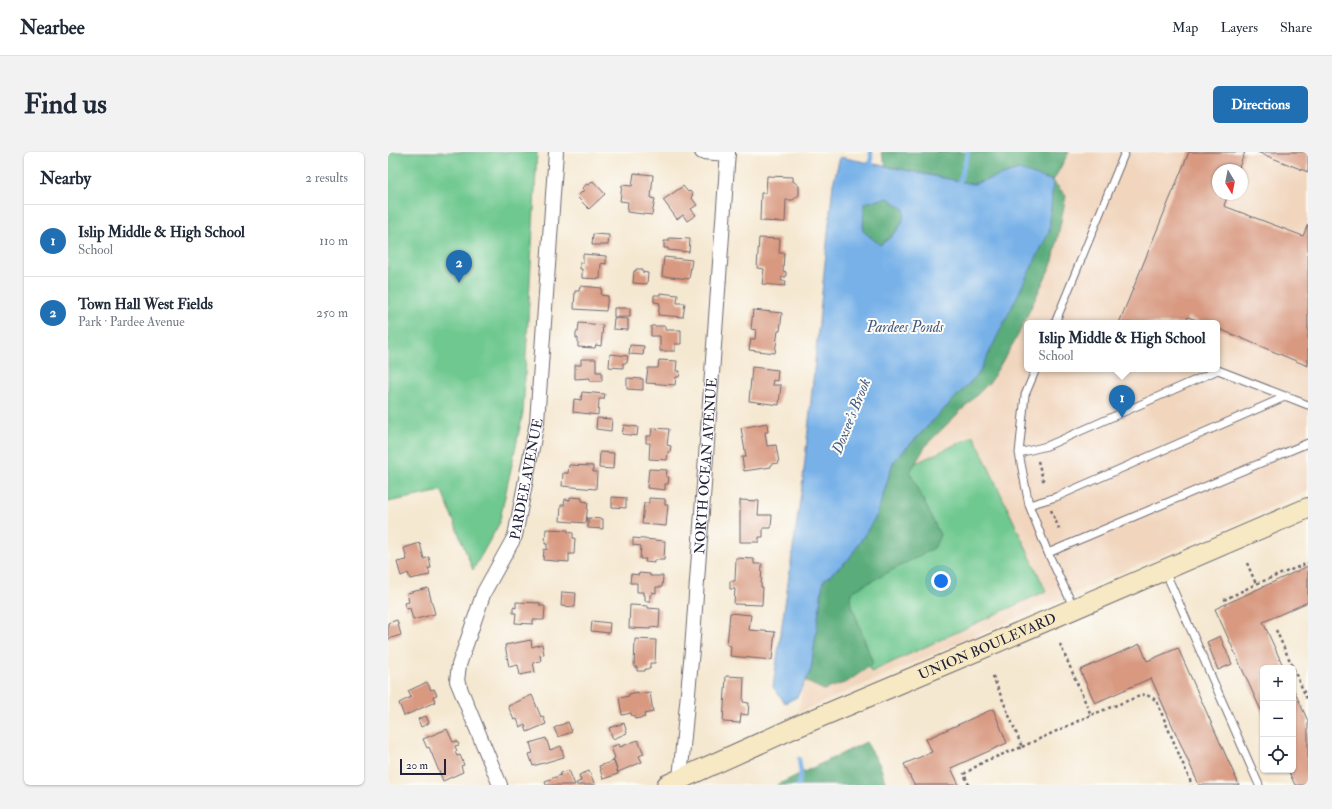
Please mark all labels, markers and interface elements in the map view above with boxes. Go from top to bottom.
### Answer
text: Nearbee [20,16,85,40]
text: Map [1172,19,1198,36]
text: Layers [1220,19,1258,36]
text: Share [1280,19,1312,36]
button: Directions [1213,86,1308,123]
text: Find us [24,87,107,122]
north arrow [1212,164,1248,200]
text: Nearby [40,168,91,189]
text: 2 results [305,170,348,186]
text: Islip Middle & High School [78,223,245,242]
text: 1 [51,233,55,249]
text: 110 m [319,233,348,249]
text: School [78,242,113,258]
pin: 2 [446,250,472,283]
text: Town Hall West Fields [78,295,213,314]
text: 2 [50,305,56,321]
text: 250 m [316,305,348,321]
text: Park · Pardee Avenue [78,314,185,330]
water label: Pardees Ponds [866,318,944,337]
popup [1024,320,1220,372]
text: Islip Middle & High School [1039,329,1205,348]
text: School [1039,348,1074,364]
water label: Doxsee's Brook [827,376,875,458]
street label: NORTH OCEAN AVENUE [691,377,721,555]
pin: 1 [1109,385,1135,418]
street label: PARDEE AVENUE [506,417,547,541]
your location [931,571,951,591]
street label: UNION BOULEVARD [916,609,1059,683]
map controls [1260,665,1296,773]
button: + [1260,665,1296,701]
button: − [1260,701,1296,737]
button: locate [1260,737,1296,773]
scale bar [400,757,446,776]
text: 20 m [406,759,428,772]

